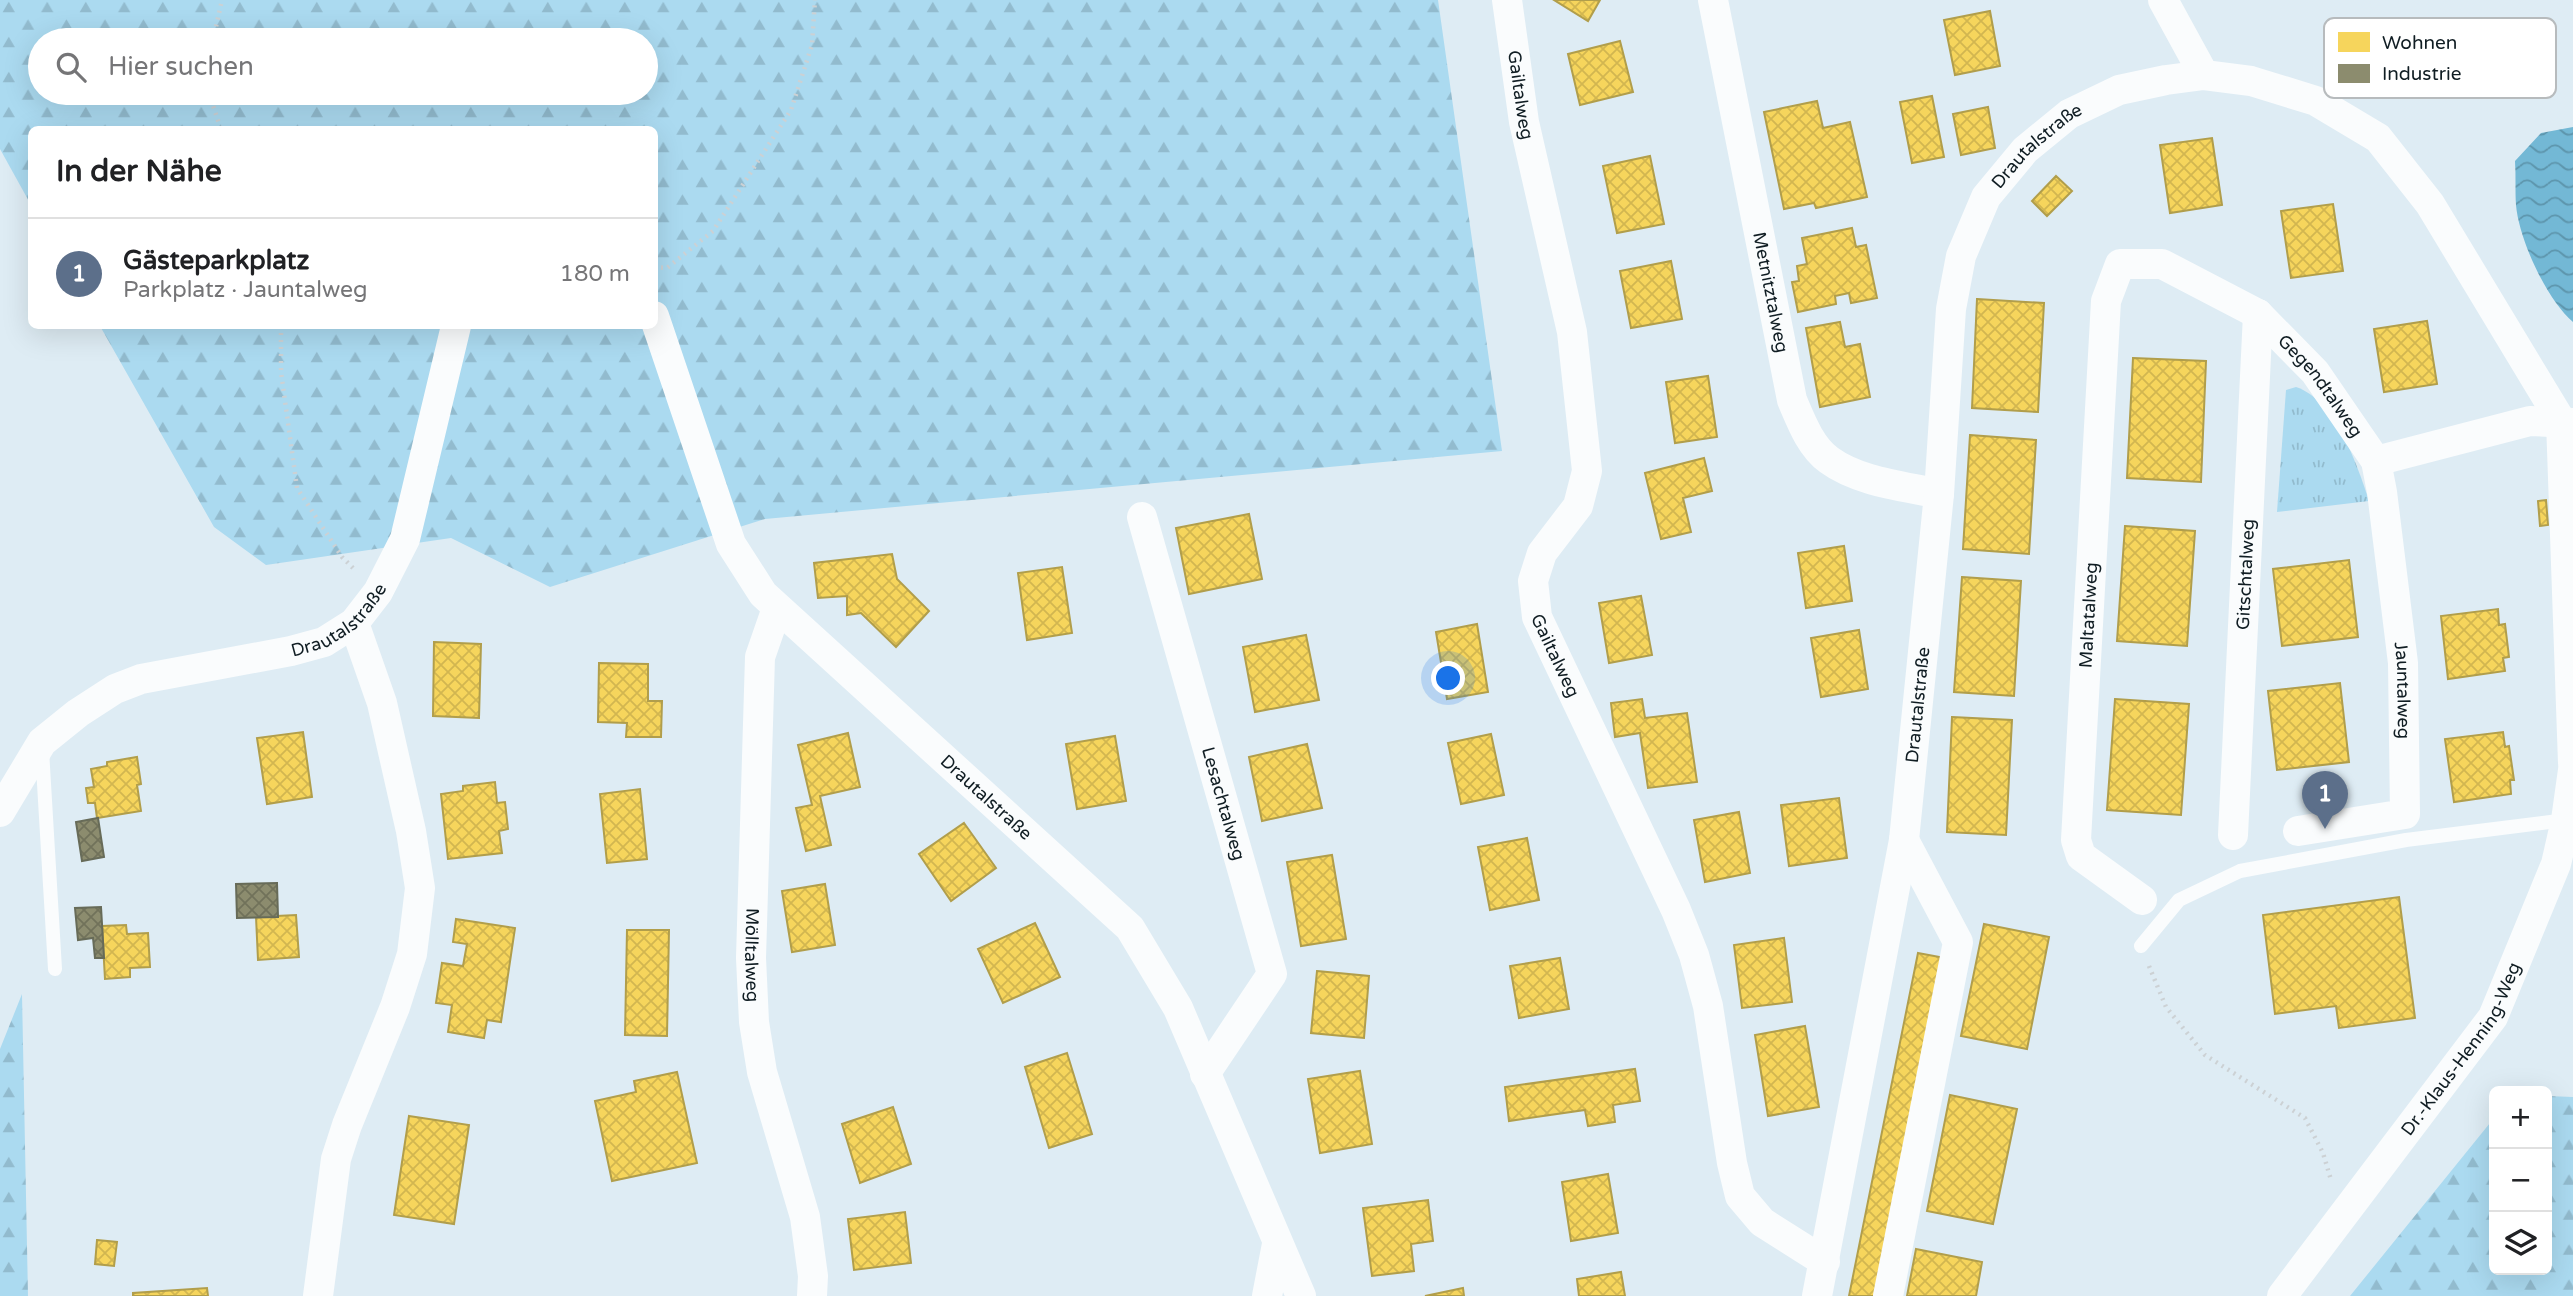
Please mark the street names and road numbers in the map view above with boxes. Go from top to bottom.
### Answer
street label: Gailtalweg [1503,49,1539,142]
street label: Drautalstraße [1987,99,2085,193]
street label: Metnitztalweg [1748,230,1793,355]
street label: Gegendtalweg [2273,330,2367,441]
street label: Gitschtalweg [2232,518,2259,630]
street label: Maltatalweg [2075,562,2102,669]
street label: Drautalstraße [288,580,391,662]
street label: Gailtalweg [1526,610,1584,701]
street label: Jauntalweg [2389,640,2415,739]
street label: Drautalstraße [1901,646,1934,764]
street label: Lesachtalweg [1197,744,1250,863]
street label: Drautalstraße [936,750,1037,845]
street label: Mölltalweg [740,908,764,1003]
street label: Dr.-Klaus-Henning-Weg [2396,959,2525,1140]

